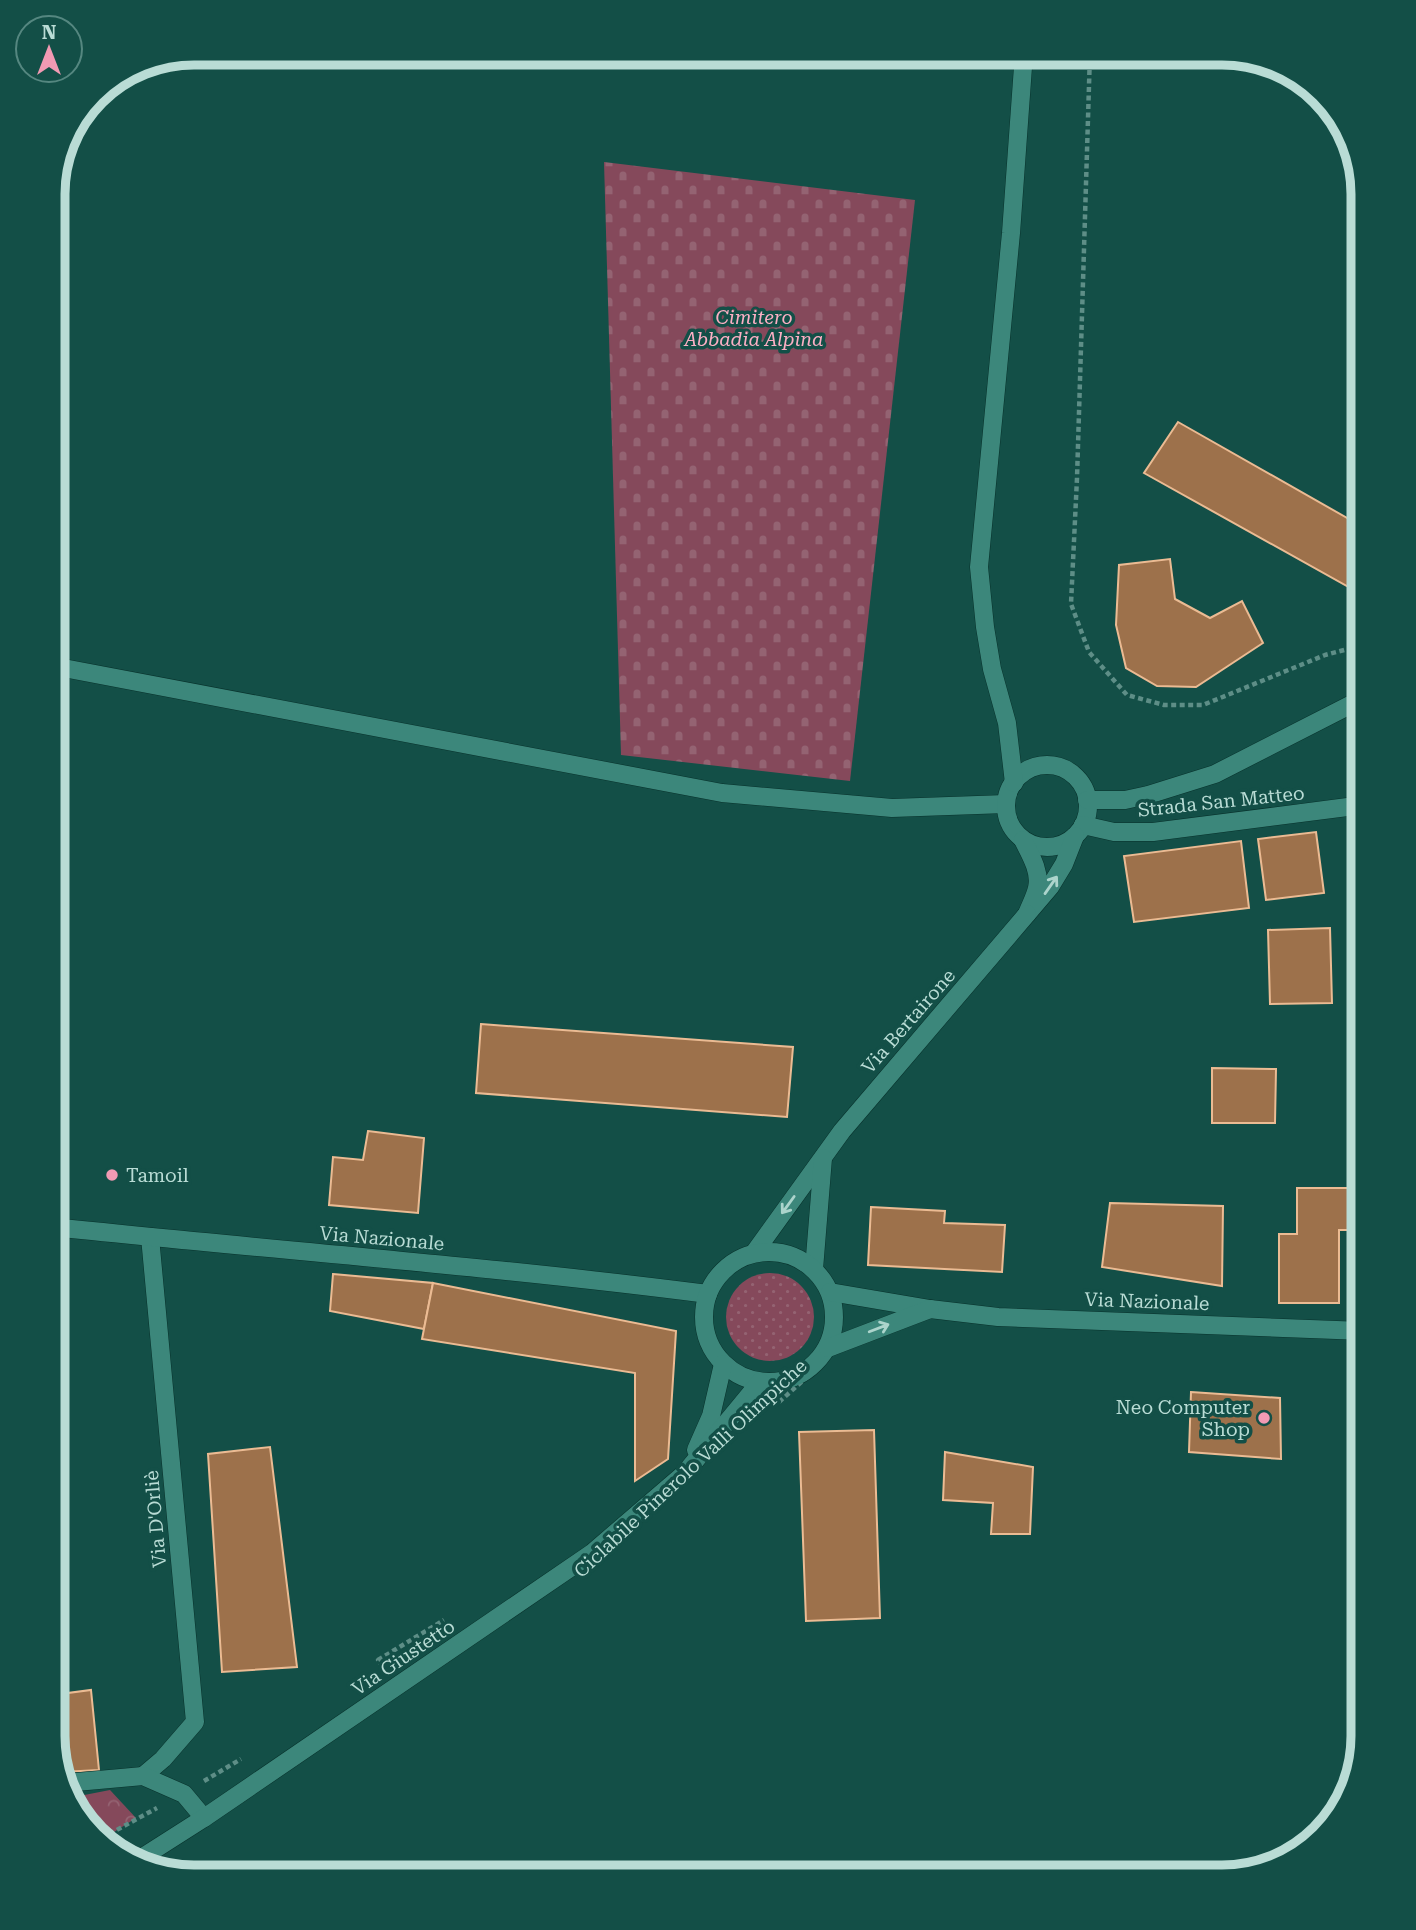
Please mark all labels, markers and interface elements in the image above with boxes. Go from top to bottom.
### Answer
north arrow [14,14,84,84]
text: N [42,21,57,44]
park label: Cimitero Abbadia Alpina [683,306,824,351]
street label: Strada San Matteo [1137,781,1306,822]
one-way arrow [1044,876,1058,895]
street label: Via Bertairone [857,964,960,1078]
place label: Tamoil [126,1164,189,1187]
marker: Tamoil [104,1167,120,1183]
one-way arrow [781,1195,795,1214]
street label: Via Nazionale [319,1222,445,1255]
street label: Via Nazionale [1084,1288,1210,1315]
one-way arrow [867,1321,889,1334]
street label: Ciclabile Pinerolo Valli Olimpiche [569,1354,811,1582]
place label: Neo Computer Shop [1116,1396,1250,1441]
marker: Neo Computer Shop [1256,1410,1272,1426]
street label: Via D'Orliè [140,1469,171,1569]
street label: Via Giustetto [347,1615,459,1700]

